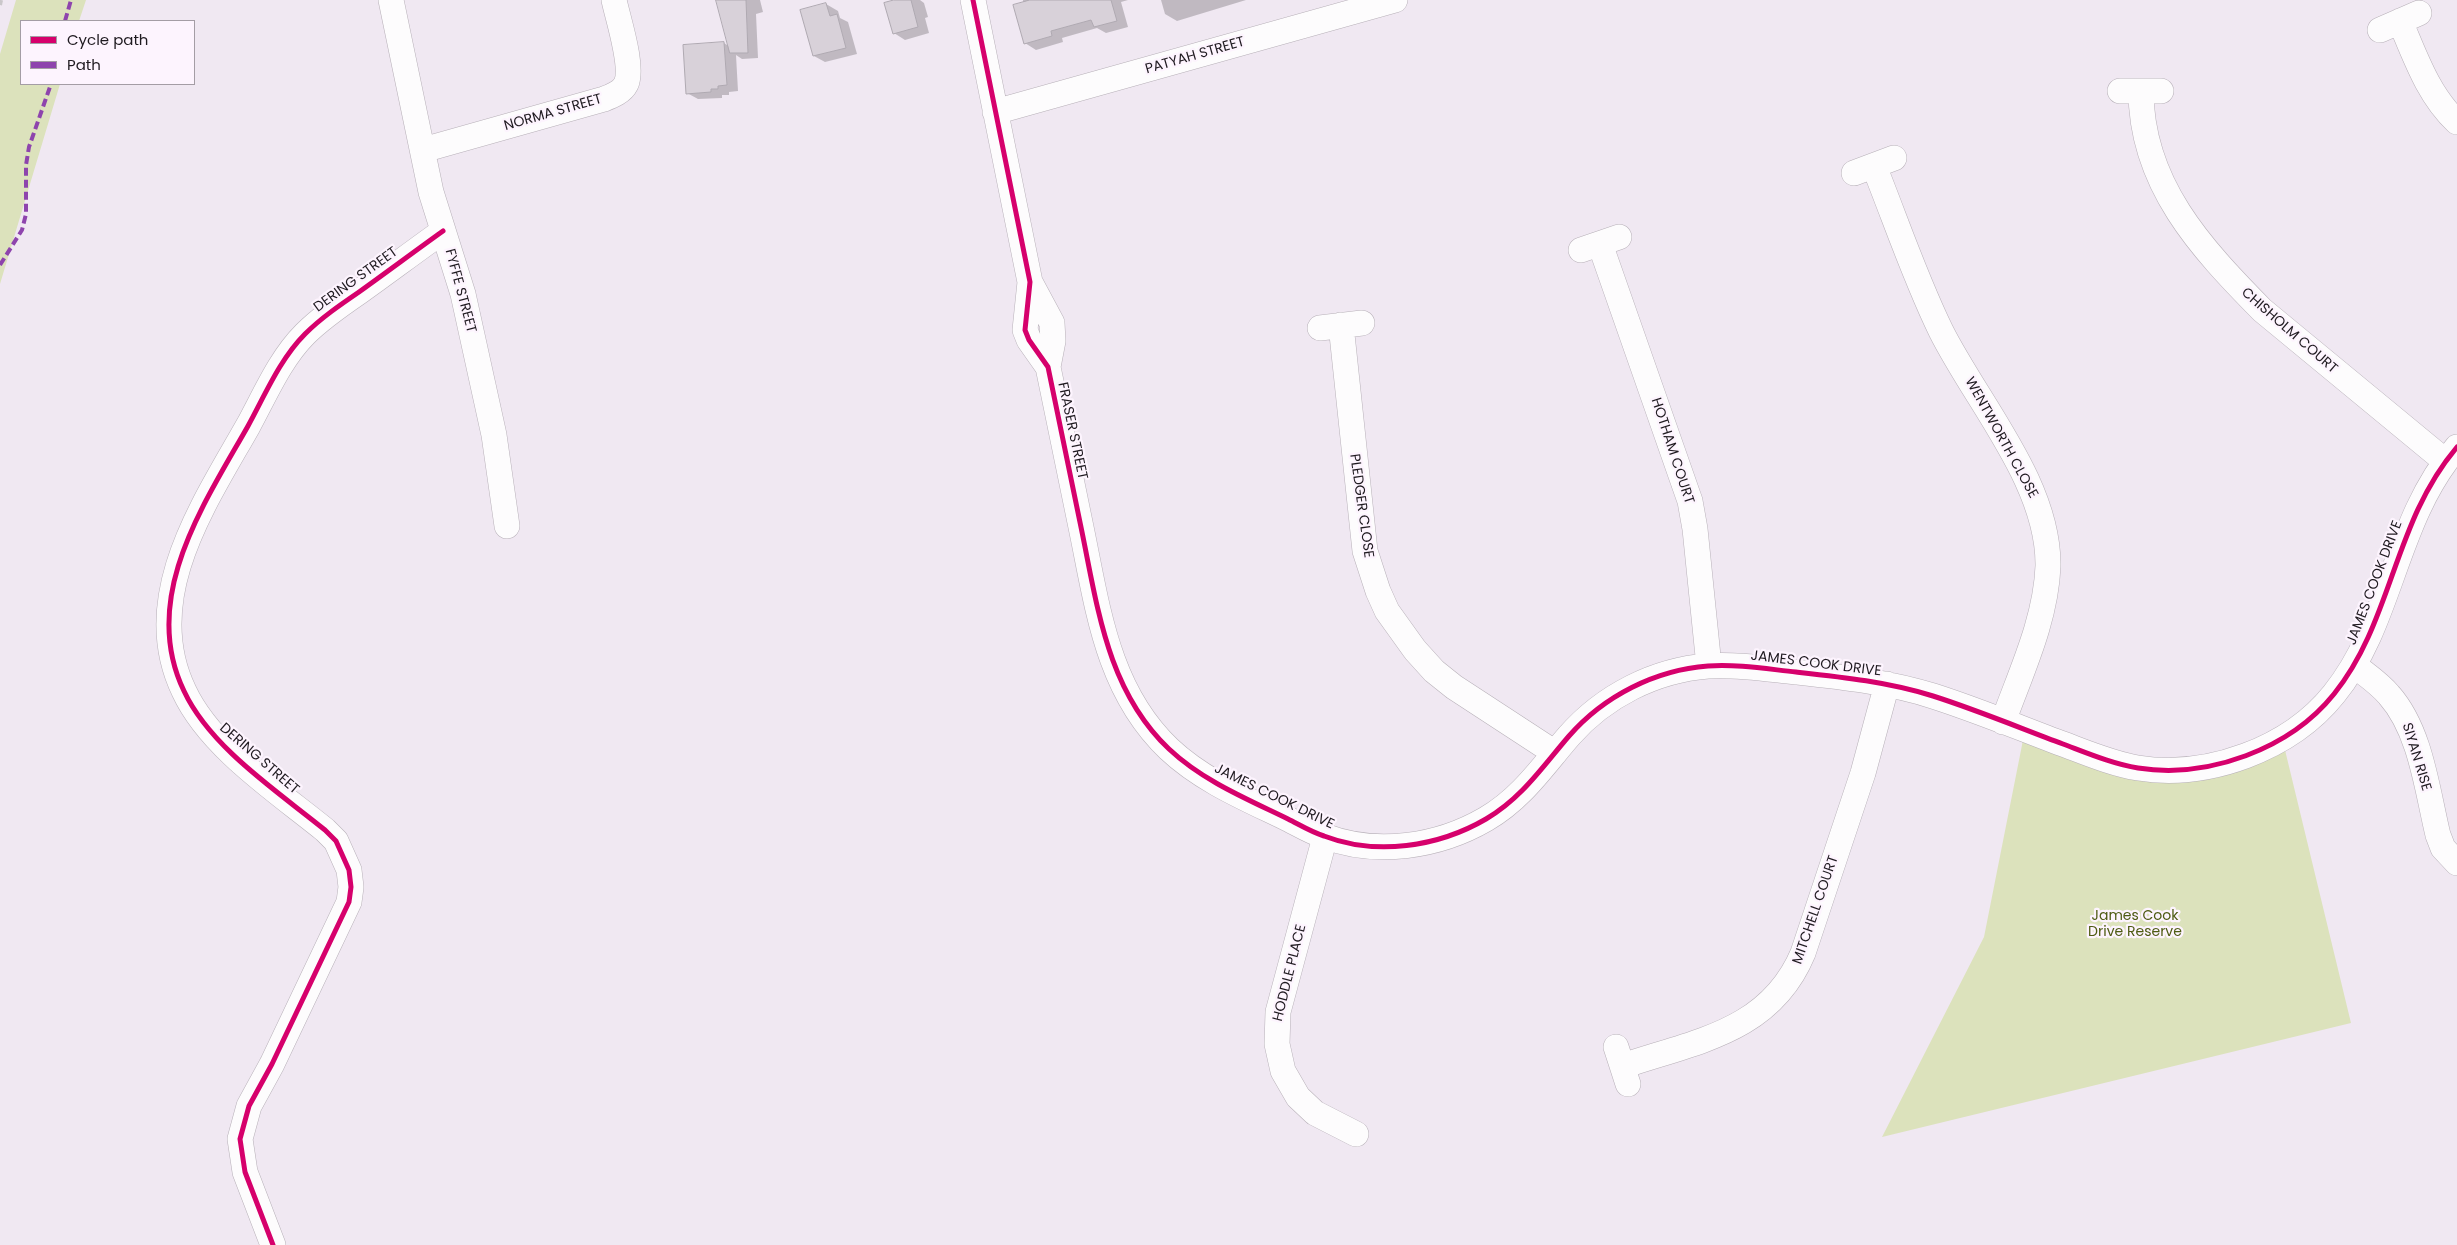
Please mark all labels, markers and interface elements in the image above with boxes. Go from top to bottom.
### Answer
legend [20,20,195,85]
text: Cycle path [67,29,148,50]
street label: PATYAH STREET [1143,34,1247,78]
text: Path [67,54,101,75]
street label: NORMA STREET [502,91,604,135]
street label: DERING STREET [311,244,401,316]
street label: FYFFE STREET [441,247,479,335]
street label: CHISHOLM COURT [2237,285,2341,377]
street label: WENTWORTH CLOSE [1961,375,2041,501]
street label: FRASER STREET [1054,381,1090,481]
street label: HOTHAM COURT [1647,396,1697,506]
street label: PLEDGER CLOSE [1345,453,1377,559]
street label: JAMES COOK DRIVE [2344,519,2406,647]
street label: JAMES COOK DRIVE [1750,648,1882,680]
street label: DERING STREET [216,720,302,798]
street label: SIYAN RISE [2398,721,2434,793]
street label: JAMES COOK DRIVE [1211,761,1337,833]
street label: MITCHELL COURT [1790,853,1842,967]
park label: James Cook Drive Reserve [2088,908,2182,940]
street label: HODDLE PLACE [1270,923,1310,1023]

